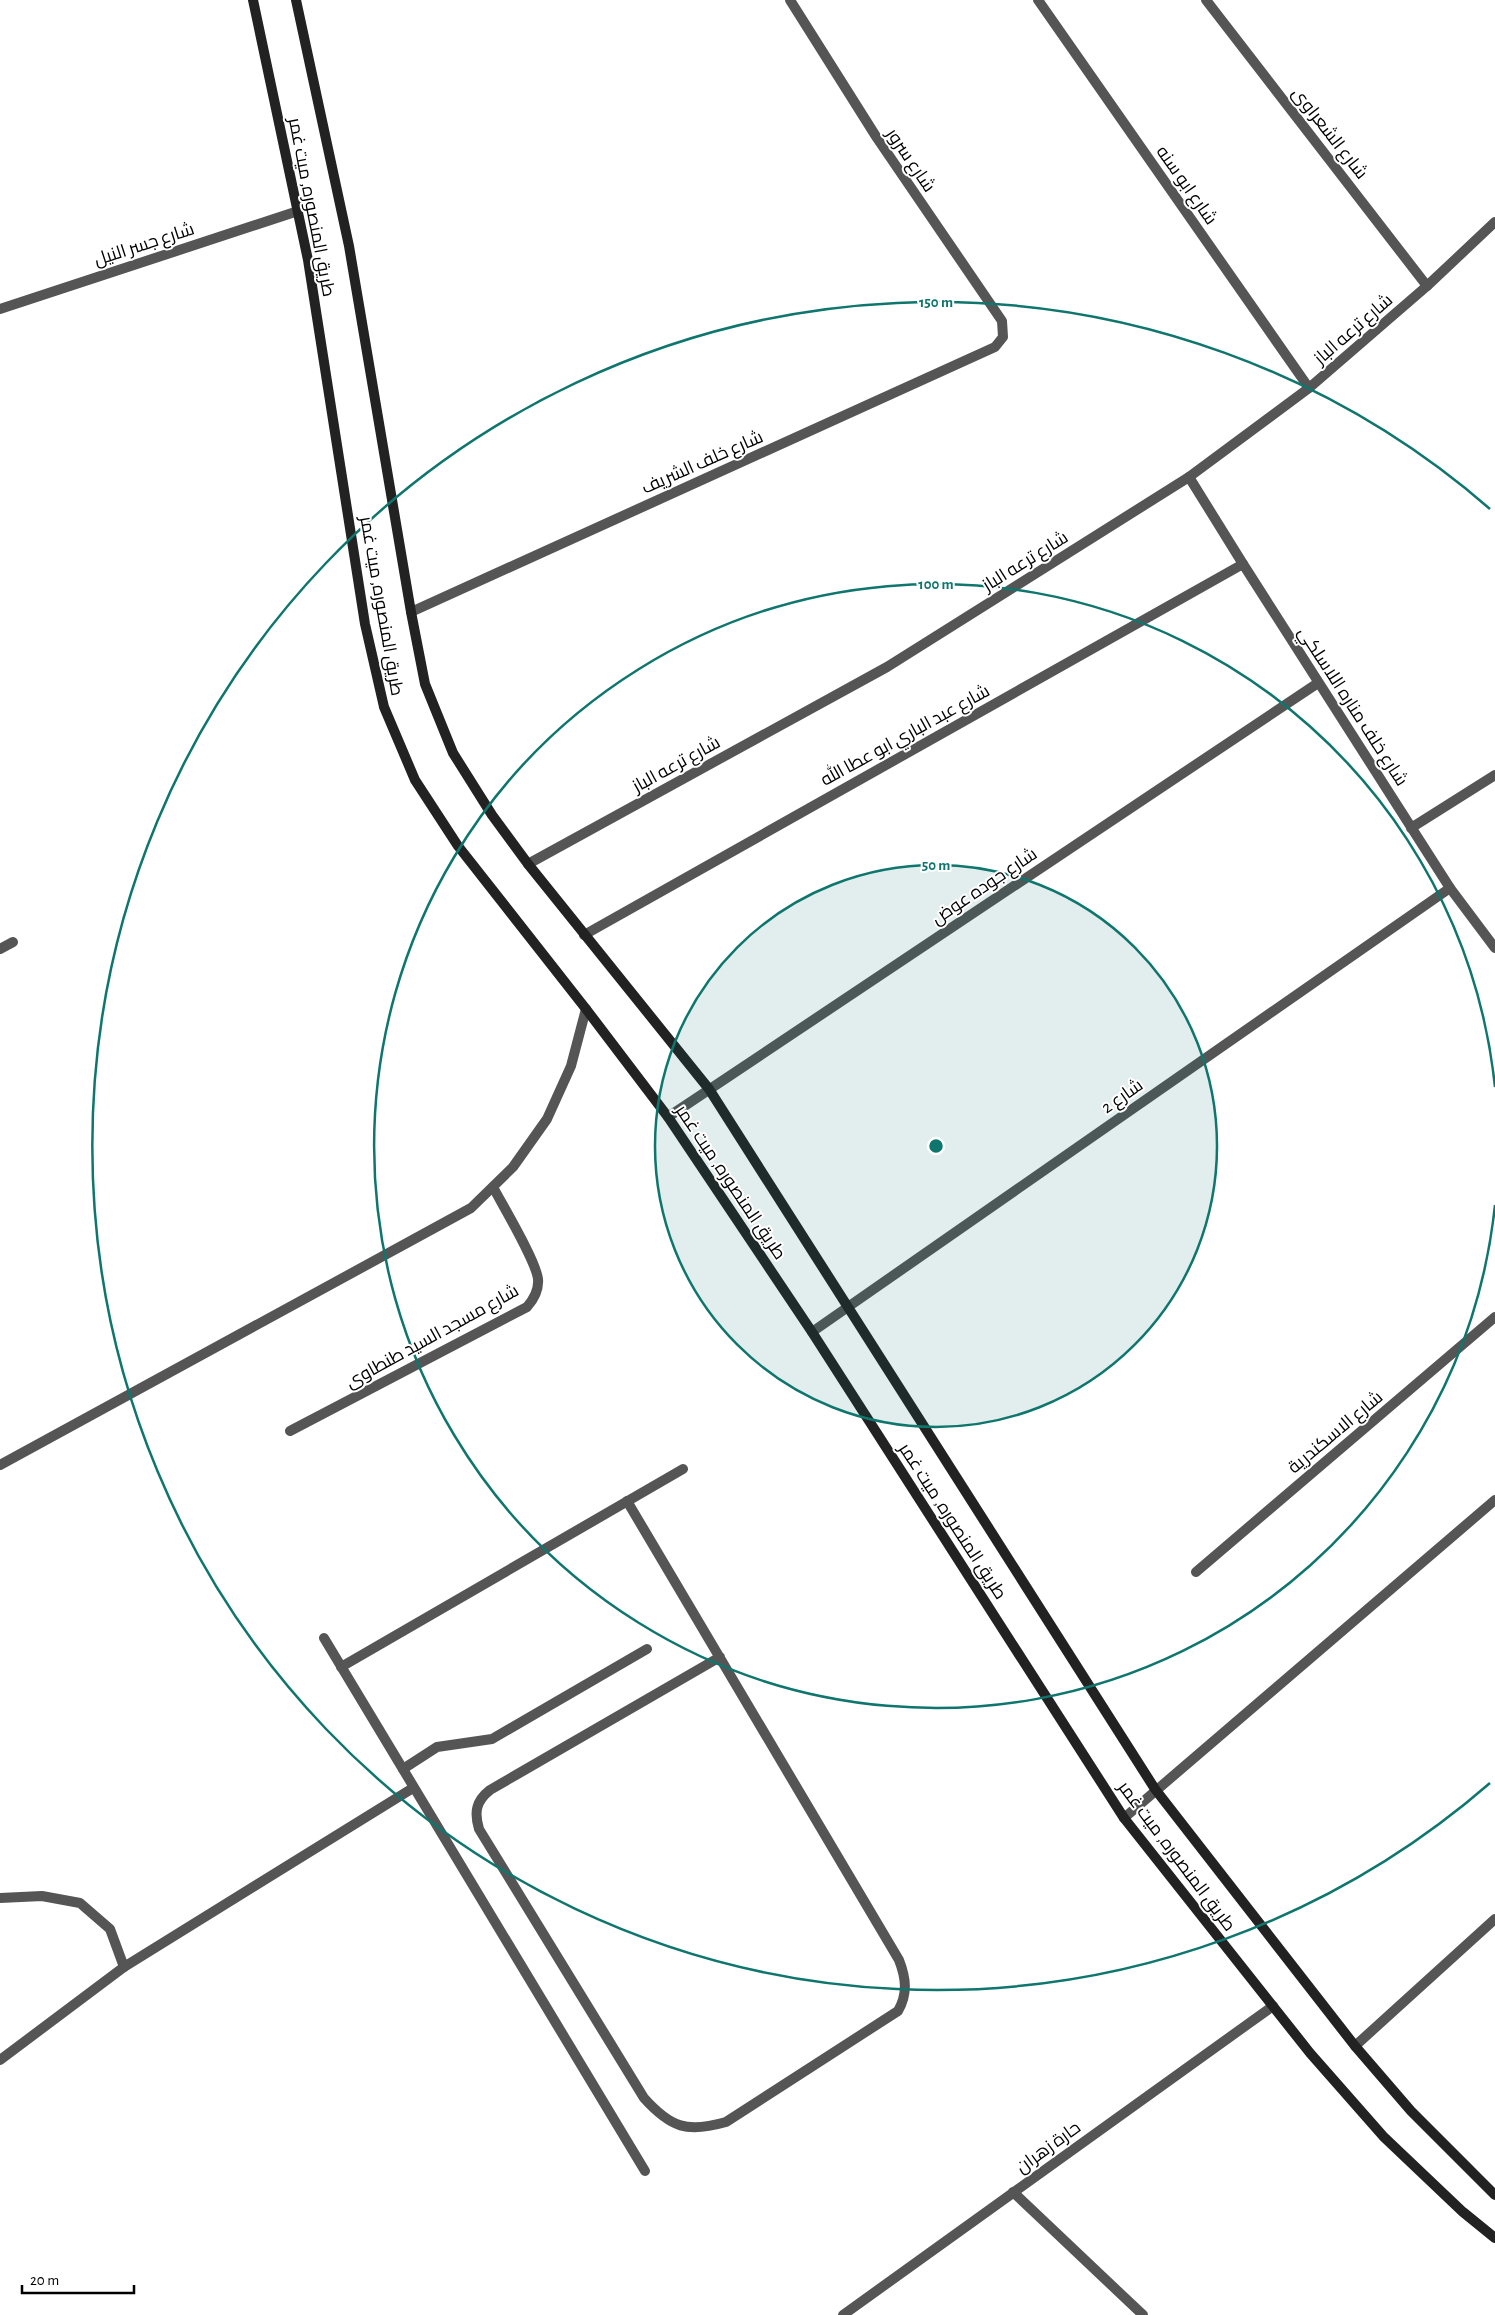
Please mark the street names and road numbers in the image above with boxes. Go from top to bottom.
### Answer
street label: شارع الشعراوى [1286,84,1371,184]
street label: طريق المنصوره, ميت غمر [283,115,337,299]
street label: شارع سرور [880,124,939,197]
street label: شارع ابو سنه [1151,142,1221,229]
street label: شارع جسر النيل [92,219,197,272]
street label: شارع ترعه الباز [1310,290,1398,371]
street label: شارع خلف الشريف [639,427,767,500]
street label: طريق المنصوره, ميت غمر [354,514,406,698]
street label: شارع ترعه الباز [978,528,1073,597]
street label: شارع خلف مناره اللاسلكي [1291,623,1411,792]
street label: شارع عبد الباري ابو عطا الله [816,678,995,793]
street label: شارع ترعه الباز [628,733,724,799]
street label: شارع جوده عوض [928,844,1042,930]
street label: شارع 2 [1098,1075,1148,1119]
street label: طريق المنصوره, ميت غمر [670,1101,789,1264]
street label: شارع مسجد السيد طنطاوى [342,1281,523,1394]
street label: شارع الاسكندرية [1284,1387,1388,1479]
street label: طريق المنصوره, ميت غمر [893,1439,1009,1604]
street label: طريق المنصوره, ميت غمر [1112,1778,1238,1936]
street label: حارة زهران [1013,2119,1085,2178]

